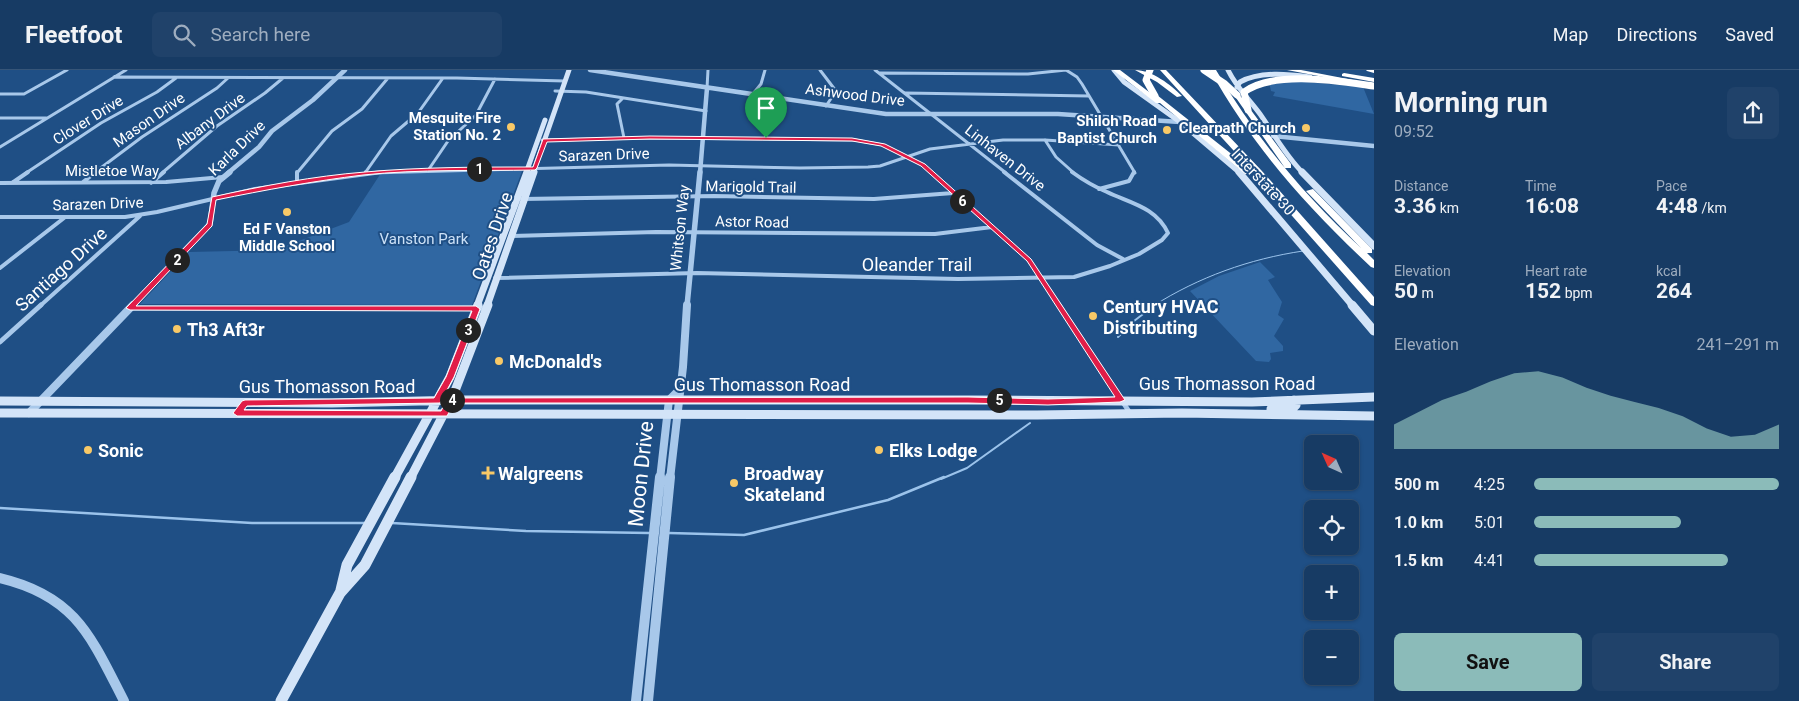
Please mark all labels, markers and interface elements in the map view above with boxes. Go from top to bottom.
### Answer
search box [152,12,502,57]
text: Fleetfoot [25,21,122,49]
icon: search [170,21,198,49]
text: Search here [210,23,310,46]
text: Map [1553,24,1588,45]
text: Directions [1616,24,1697,45]
text: Saved [1725,24,1774,45]
street label: Ashwood Drive [804,80,906,110]
text: Morning run [1394,86,1548,119]
pin [745,87,787,138]
button: share [1727,87,1779,139]
street label: Mason Drive [110,89,188,151]
street label: Albany Drive [172,89,249,153]
street label: Clover Drive [50,91,127,149]
icon: arrive [752,94,780,122]
place label: Mesquite Fire Station No. 2 [409,109,501,144]
place label: Shiloh Road Baptist Church [1057,112,1157,147]
street label: Karla Drive [205,117,269,179]
place label: Clearpath Church [1179,119,1296,137]
marker: Mesquite Fire Station No. 2 [505,121,517,133]
street label: Linhaven Drive [961,121,1049,195]
marker: Clearpath Church [1300,122,1312,134]
text: 09:52 [1394,122,1434,141]
marker: Shiloh Road Baptist Church [1161,124,1173,136]
street label: Sarazen Drive [558,144,650,166]
street label: Interstate 30 [1228,145,1298,219]
pin: 1 [466,156,492,182]
text: 1 [475,161,484,177]
street label: Mistletoe Way [65,162,159,180]
street label: Marigold Trail [705,177,797,197]
text: Distance [1394,178,1449,194]
text: Time [1525,178,1556,194]
text: Pace [1656,178,1687,194]
street label: Whitson Way [667,184,693,272]
pin: 6 [950,188,974,214]
street label: Oates Drive [467,189,517,283]
street label: Sarazen Drive [52,193,144,215]
text: 6 [958,193,967,209]
text: 3.36 [1394,194,1436,218]
text: 16:08 [1525,194,1579,218]
text: 4:48 [1656,194,1698,218]
text: km [1436,200,1459,216]
text: /km [1698,200,1727,216]
marker: Ed F Vanston Middle School [281,206,293,218]
street label: Astor Road [715,212,789,232]
place label: Ed F Vanston Middle School [239,220,335,255]
street label: Santiago Drive [11,222,111,316]
park label: Vanston Park [380,230,469,248]
pin: 2 [164,248,190,272]
text: 2 [173,252,182,268]
street label: Oleander Trail [862,254,972,275]
text: Elevation [1394,263,1451,279]
text: Heart rate [1525,263,1587,279]
text: kcal [1656,263,1681,279]
text: 50 [1394,279,1418,303]
text: 152 [1525,279,1561,303]
text: 264 [1656,279,1692,303]
text: m [1418,285,1434,301]
text: bpm [1561,285,1593,301]
place label: Century HVAC Distributing [1103,296,1219,338]
marker: Century HVAC Distributing [1087,310,1099,322]
pin: 3 [456,318,480,342]
place label: Th3 Aft3r [187,319,265,340]
text: 3 [464,322,473,338]
marker: Th3 Aft3r [171,323,183,335]
text: Elevation [1394,335,1459,354]
text: 241–291 m [1697,335,1779,354]
place label: McDonald's [509,351,602,372]
marker: McDonald's [493,355,505,367]
street label: Gus Thomasson Road [1139,373,1315,394]
street label: Gus Thomasson Road [674,374,850,395]
street label: Gus Thomasson Road [239,376,415,397]
pin: 4 [440,388,464,412]
pin: 5 [986,388,1012,412]
text: 4 [448,392,457,408]
text: 5 [995,392,1004,408]
street label: Moon Drive [624,420,658,528]
north arrow [1304,435,1359,490]
map controls [1304,435,1359,685]
place label: Sonic [98,440,143,461]
place label: Elks Lodge [889,440,978,461]
marker: Sonic [82,444,94,456]
marker: Elks Lodge [873,444,885,456]
place label: Walgreens [498,463,583,484]
place label: Broadway Skateland [744,463,825,505]
marker: Walgreens [482,467,494,479]
text: 500 m [1394,475,1439,494]
text: 4:25 [1474,475,1505,494]
marker: Broadway Skateland [728,477,740,489]
button: locate [1304,500,1359,555]
text: 1.0 km [1394,513,1443,532]
text: 5:01 [1474,513,1505,532]
text: 1.5 km [1394,551,1443,570]
text: 4:41 [1474,551,1505,570]
button: + [1304,565,1359,620]
button: − [1304,630,1359,685]
button: Save [1394,633,1582,691]
button: Share [1592,633,1779,691]

